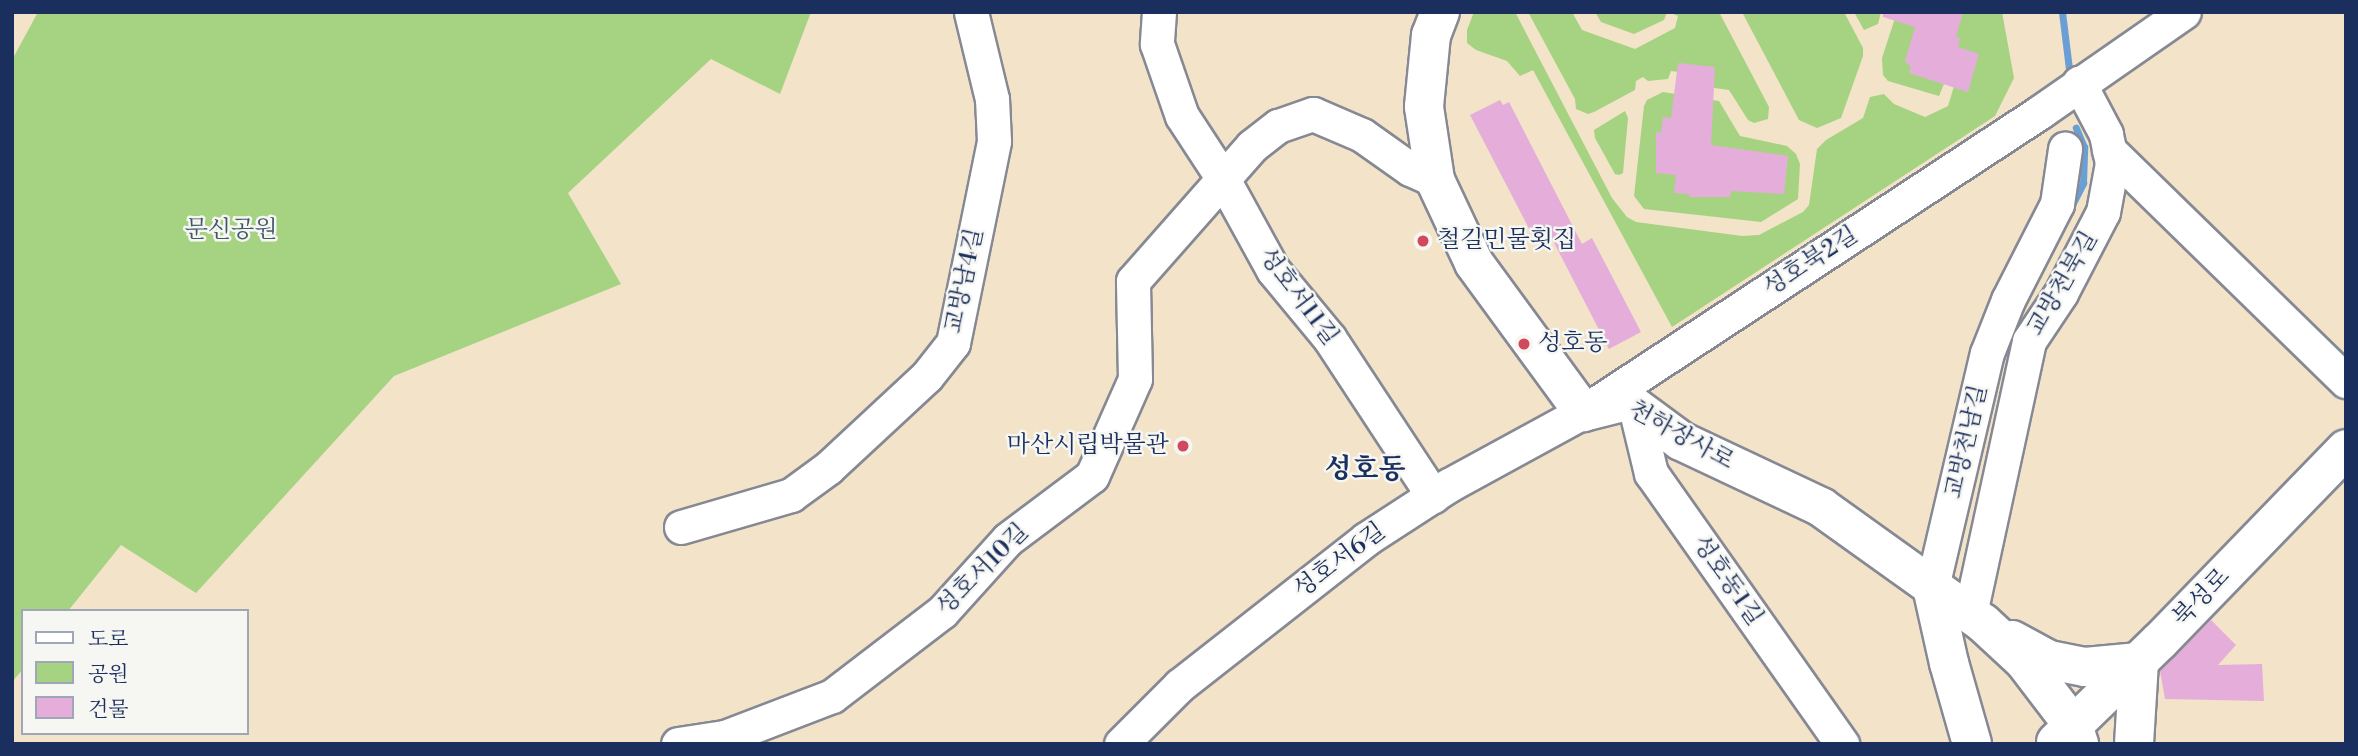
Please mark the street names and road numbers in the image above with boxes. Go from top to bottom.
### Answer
street label: 성호북2길 [1759,221,1863,303]
street label: 교방남4길 [940,226,990,336]
street label: 교방천북길 [2022,227,2104,341]
street label: 성호서11길 [1252,243,1344,351]
street label: 교방천남길 [1940,382,1994,502]
street label: 천하장사로 [1623,395,1739,477]
street label: 성호서6길 [1288,517,1392,605]
street label: 성호서10길 [931,518,1035,622]
street label: 성호동1길 [1686,531,1768,631]
street label: 북성로 [2167,563,2237,633]

